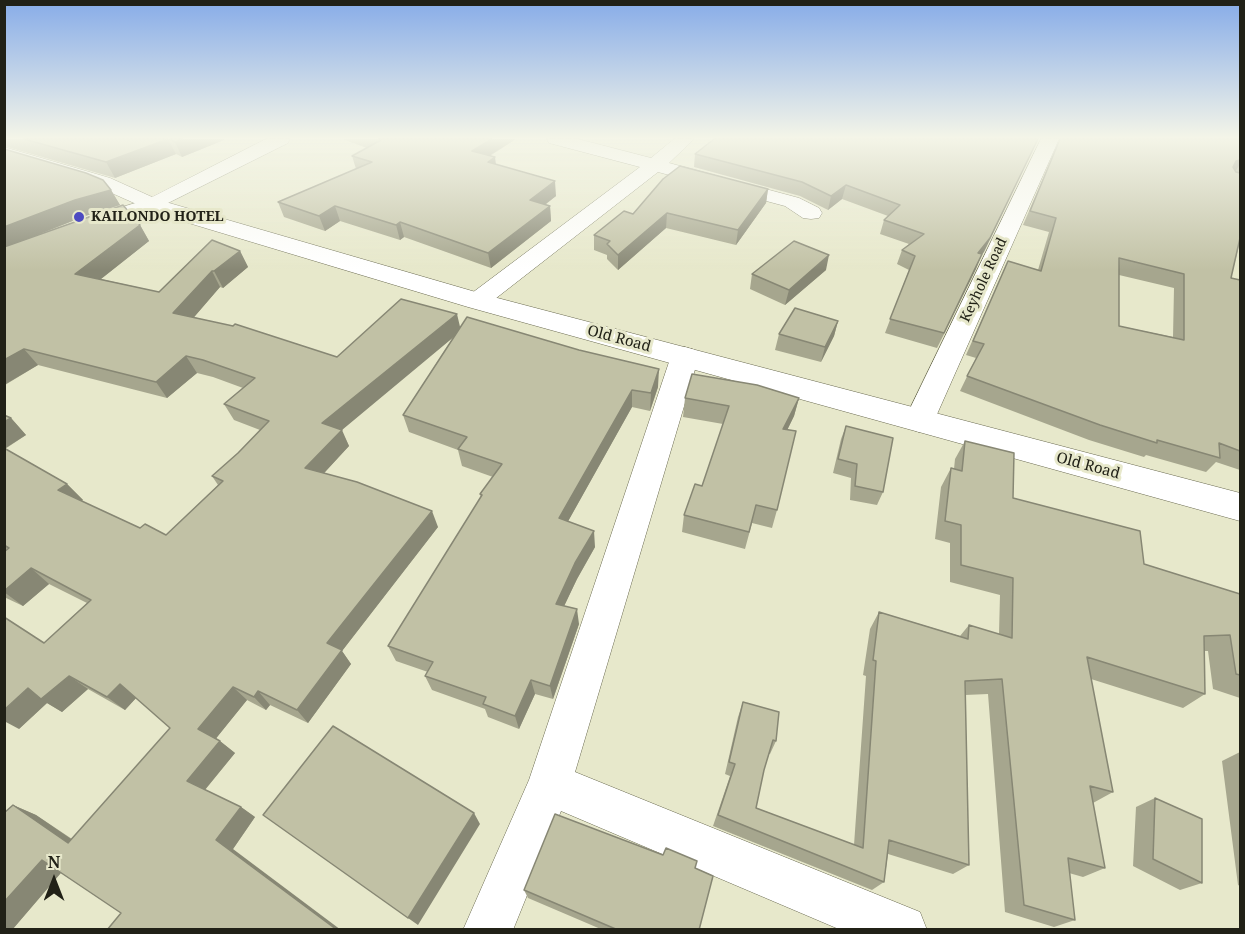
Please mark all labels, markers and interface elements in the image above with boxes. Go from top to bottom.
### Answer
place label: KAILONDO HOTEL [91,209,224,225]
marker: KAILONDO HOTEL [72,210,86,224]
street label: Keyhole Road [957,235,1011,325]
street label: Old Road [585,322,653,356]
street label: Old Road [1054,449,1122,483]
north arrow [24,850,84,910]
text: N [48,851,60,873]

